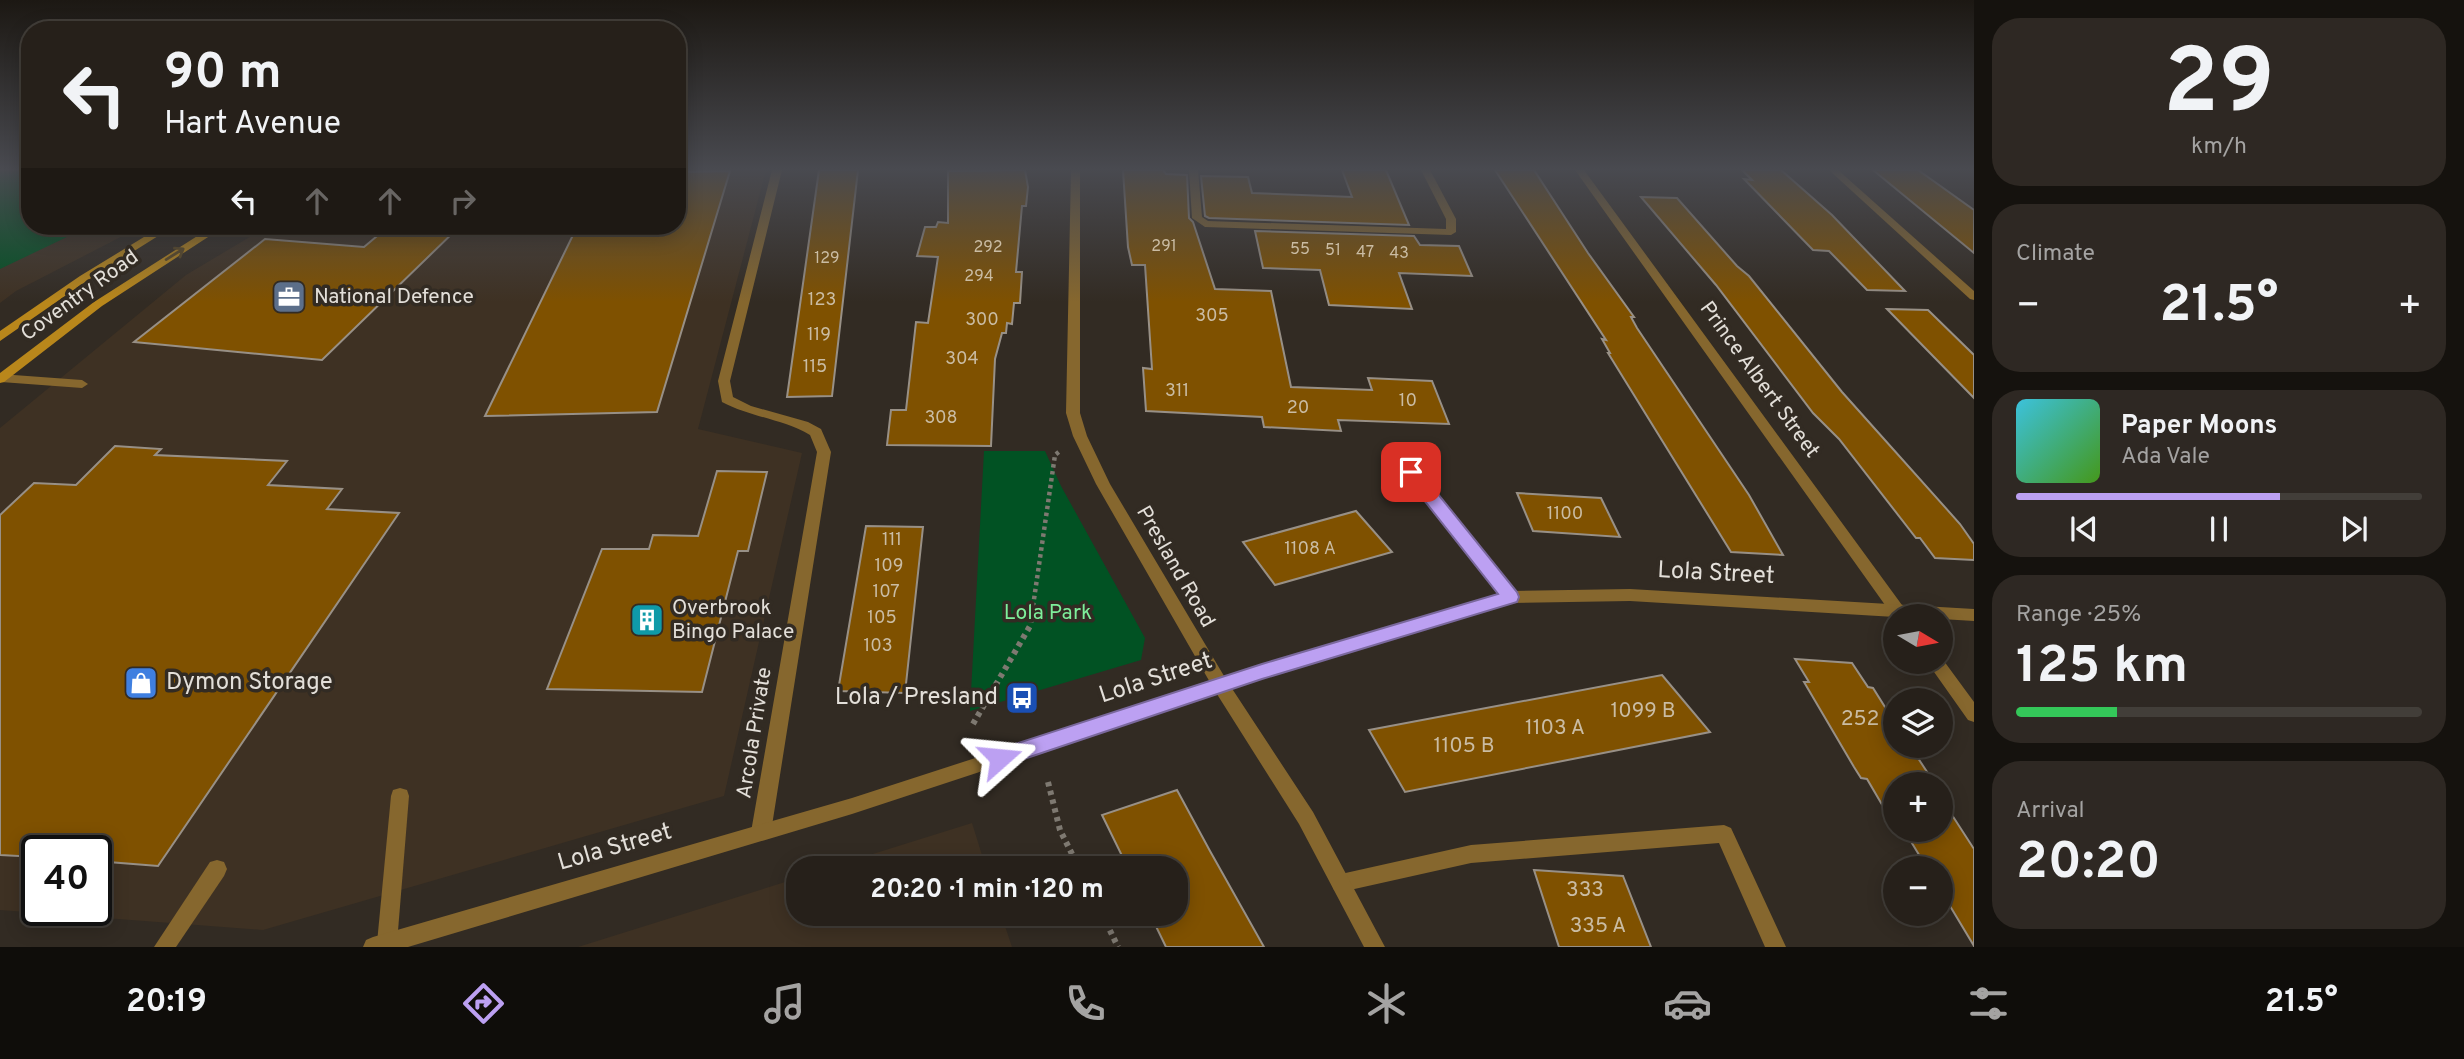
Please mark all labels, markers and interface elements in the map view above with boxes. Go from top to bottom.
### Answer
text: 29 [2163,30,2275,145]
text: 90 m [164,44,282,106]
icon: left [49,49,140,140]
text: Hart Avenue [164,105,341,145]
text: km/h [2191,133,2247,162]
icon: left [225,182,263,220]
icon: ahead [298,182,336,220]
icon: ahead [371,182,409,220]
icon: right [444,182,482,220]
house number: 291 [1151,237,1177,257]
house number: 292 [973,238,1003,258]
house number: 55 [1290,240,1310,260]
text: Climate [2016,240,2095,269]
house number: 51 [1325,241,1341,261]
house number: 47 [1356,243,1374,263]
street label: Coventry Road [16,244,144,348]
house number: 43 [1389,244,1409,264]
one-way arrow [164,246,184,260]
house number: 129 [814,249,840,269]
house number: 294 [964,267,994,287]
text: 21.5° [2160,274,2278,340]
office icon: National Defence [270,278,308,316]
text: − [2016,283,2041,332]
text: + [2397,283,2422,332]
place label: National Defence [314,284,474,311]
house number: 123 [808,289,836,312]
street label: Prince Albert Street [1693,296,1825,464]
house number: 305 [1195,305,1229,328]
house number: 300 [965,309,999,332]
house number: 119 [807,324,831,347]
house number: 304 [945,348,979,371]
house number: 115 [803,356,827,379]
house number: 311 [1165,380,1189,403]
house number: 10 [1399,390,1417,413]
house number: 20 [1287,397,1309,420]
house number: 308 [924,407,958,430]
text: Paper Moons [2121,410,2277,443]
pin [1381,442,1441,502]
text: Ada Vale [2121,443,2210,472]
icon: arrive [1392,453,1430,491]
street label: Presland Road [1129,501,1221,633]
house number: 1100 [1547,503,1583,526]
icon: previous [2065,510,2103,548]
icon: pause [2200,510,2238,548]
icon: next [2335,510,2373,548]
house number: 111 [882,529,902,552]
house number: 1108 A [1284,538,1336,561]
house number: 109 [874,555,904,578]
street label: Lola Street [1657,556,1775,592]
house number: 107 [872,581,900,604]
place label: Overbrook Bingo Palace [672,595,794,646]
park label: Lola Park [1004,600,1092,627]
building icon: Overbrook Bingo Palace [628,601,666,639]
text: Range · 25% [2016,601,2141,630]
north arrow [1883,604,1953,674]
map controls [1883,604,1953,926]
house number: 105 [867,607,897,630]
house number: 103 [863,635,893,658]
text: 125 km [2016,635,2188,701]
street label: Lola Street [1096,647,1216,711]
shop icon: Dymon Storage [122,664,160,702]
street label: Arcola Private [731,665,779,801]
place label: Dymon Storage [166,668,333,698]
bus stop icon: Lola / Presland [1003,679,1041,717]
place label: Lola / Presland [835,683,998,713]
button: layers [1883,688,1953,758]
house number: 1099 B [1610,698,1676,725]
house number: 252 [1841,706,1879,733]
house number: 1103 A [1525,715,1585,742]
position arrow [963,721,1037,795]
house number: 1105 B [1434,733,1494,760]
button: + [1883,772,1953,842]
text: Arrival [2016,797,2085,826]
street label: Lola Street [554,817,676,879]
text: 20:20 [2016,831,2161,897]
speed limit sign: 40 [21,835,112,926]
button: − [1883,856,1953,926]
text: 20:20 · 1 min · 120 m [870,874,1104,907]
house number: 333 [1566,877,1604,904]
house number: 335 A [1570,913,1626,940]
icon: directions [459,979,508,1028]
icon: music [760,979,809,1028]
icon: phone [1061,979,1110,1028]
icon: climate [1362,979,1411,1028]
icon: car [1663,979,1712,1028]
icon: filters [1964,979,2013,1028]
text: 20:19 [126,983,207,1023]
text: 21.5° [2265,983,2338,1023]

